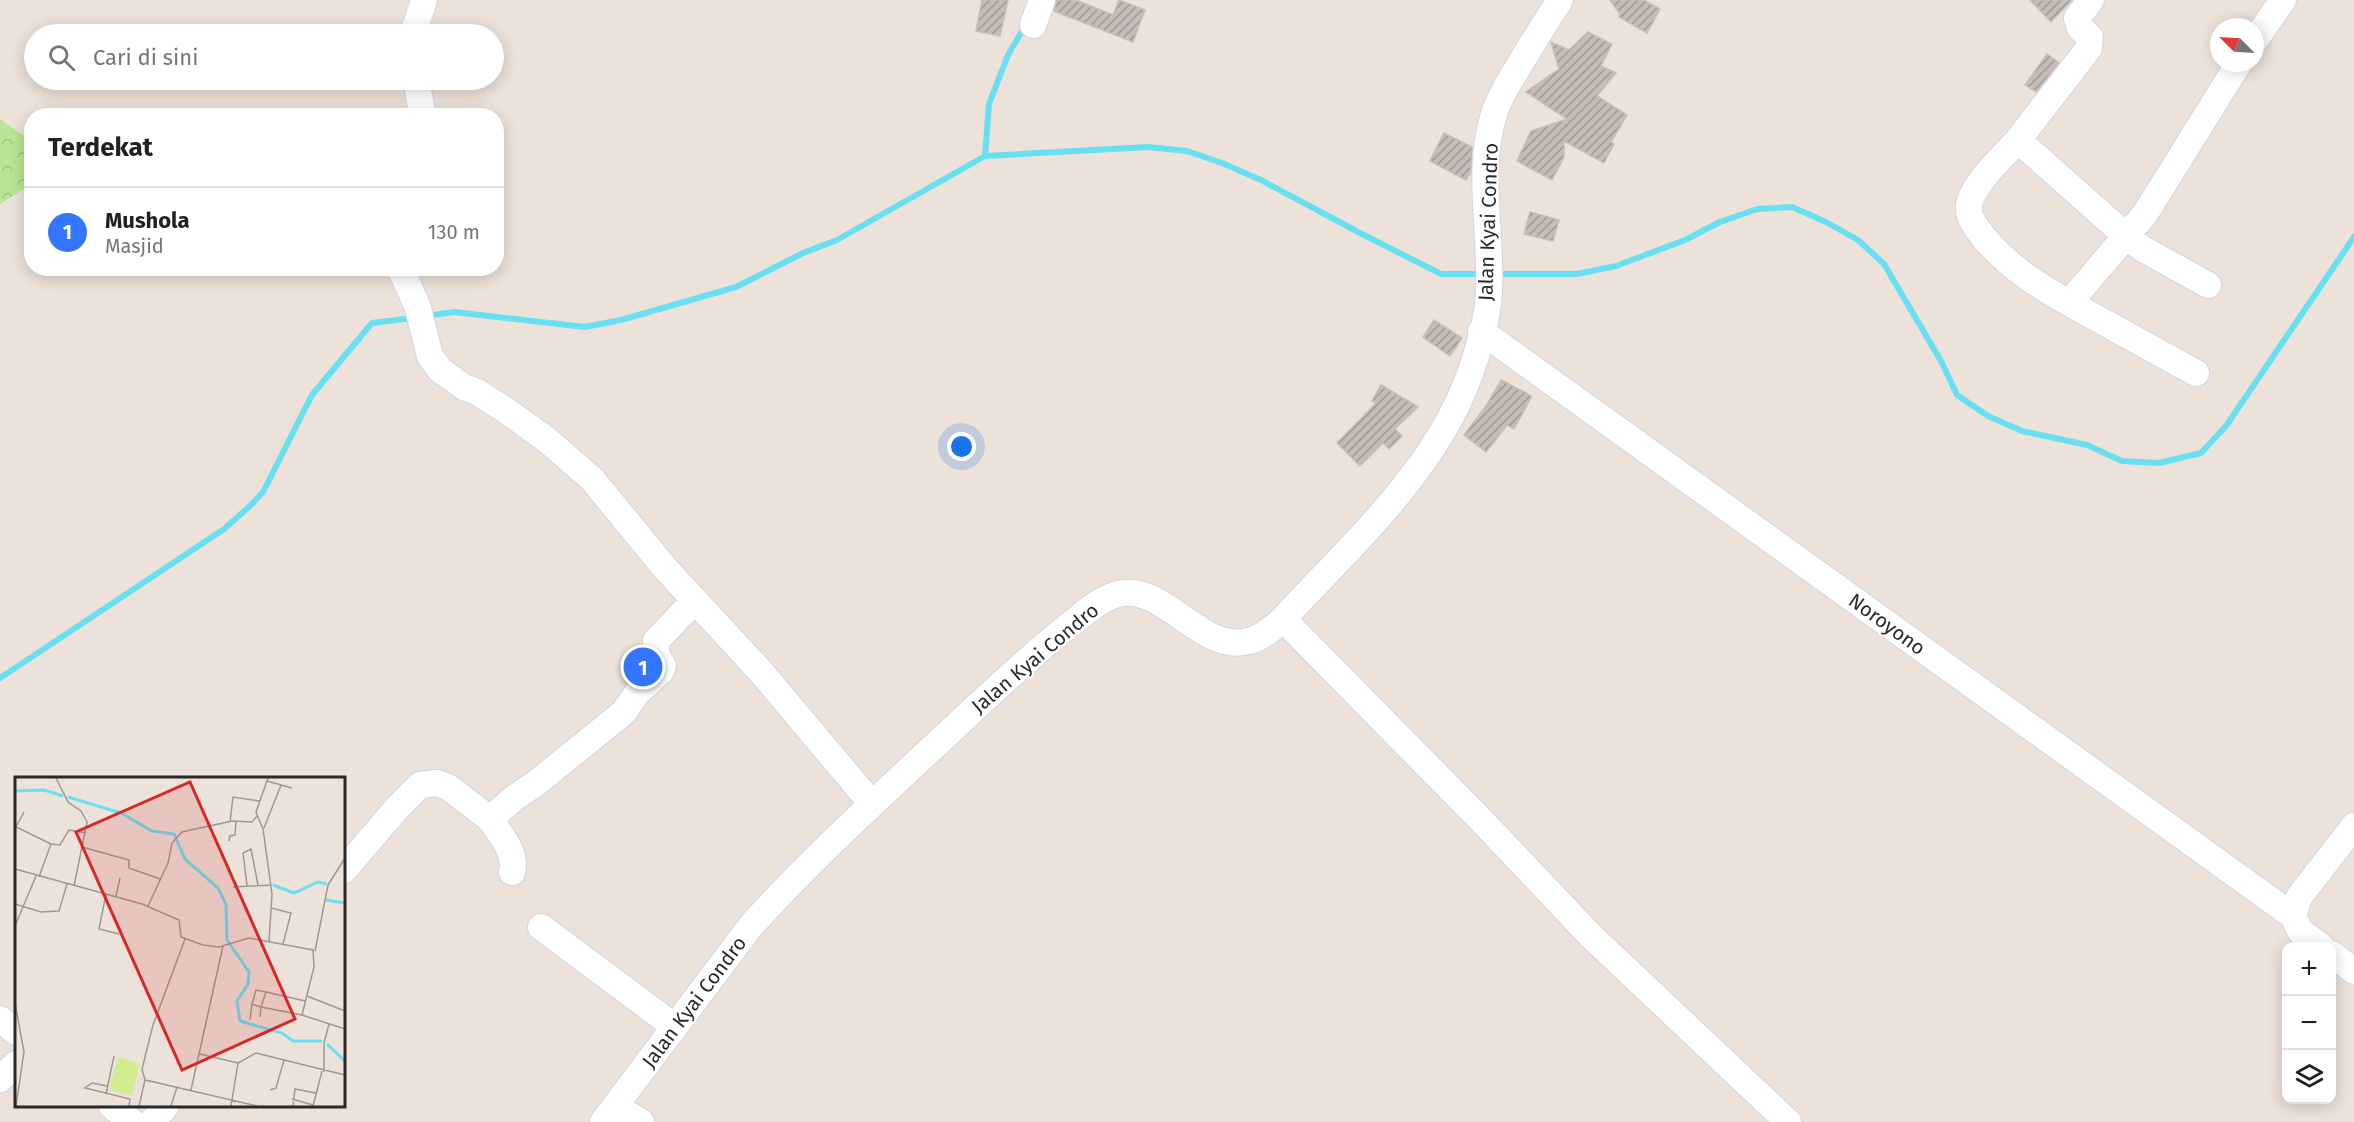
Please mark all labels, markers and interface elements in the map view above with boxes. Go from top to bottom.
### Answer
north arrow [2210,18,2264,72]
search box [24,24,504,90]
icon: search [45,41,78,74]
text: Cari di sini [93,44,198,71]
text: Terdekat [48,132,153,163]
street label: Jalan Kyai Condro [1473,142,1503,302]
text: Mushola [105,207,190,234]
text: 1 [63,220,72,244]
text: 130 m [428,220,480,244]
text: Masjid [105,234,164,258]
your location [947,432,976,461]
street label: Noroyono [1844,588,1930,660]
street label: Jalan Kyai Condro [967,598,1103,718]
pin: 1 [624,644,662,690]
inset map [15,777,345,1107]
street label: Jalan Kyai Condro [637,932,751,1072]
map controls [2282,942,2336,1104]
button: + [2282,942,2336,996]
button: − [2282,996,2336,1050]
button: layers [2282,1050,2336,1104]

